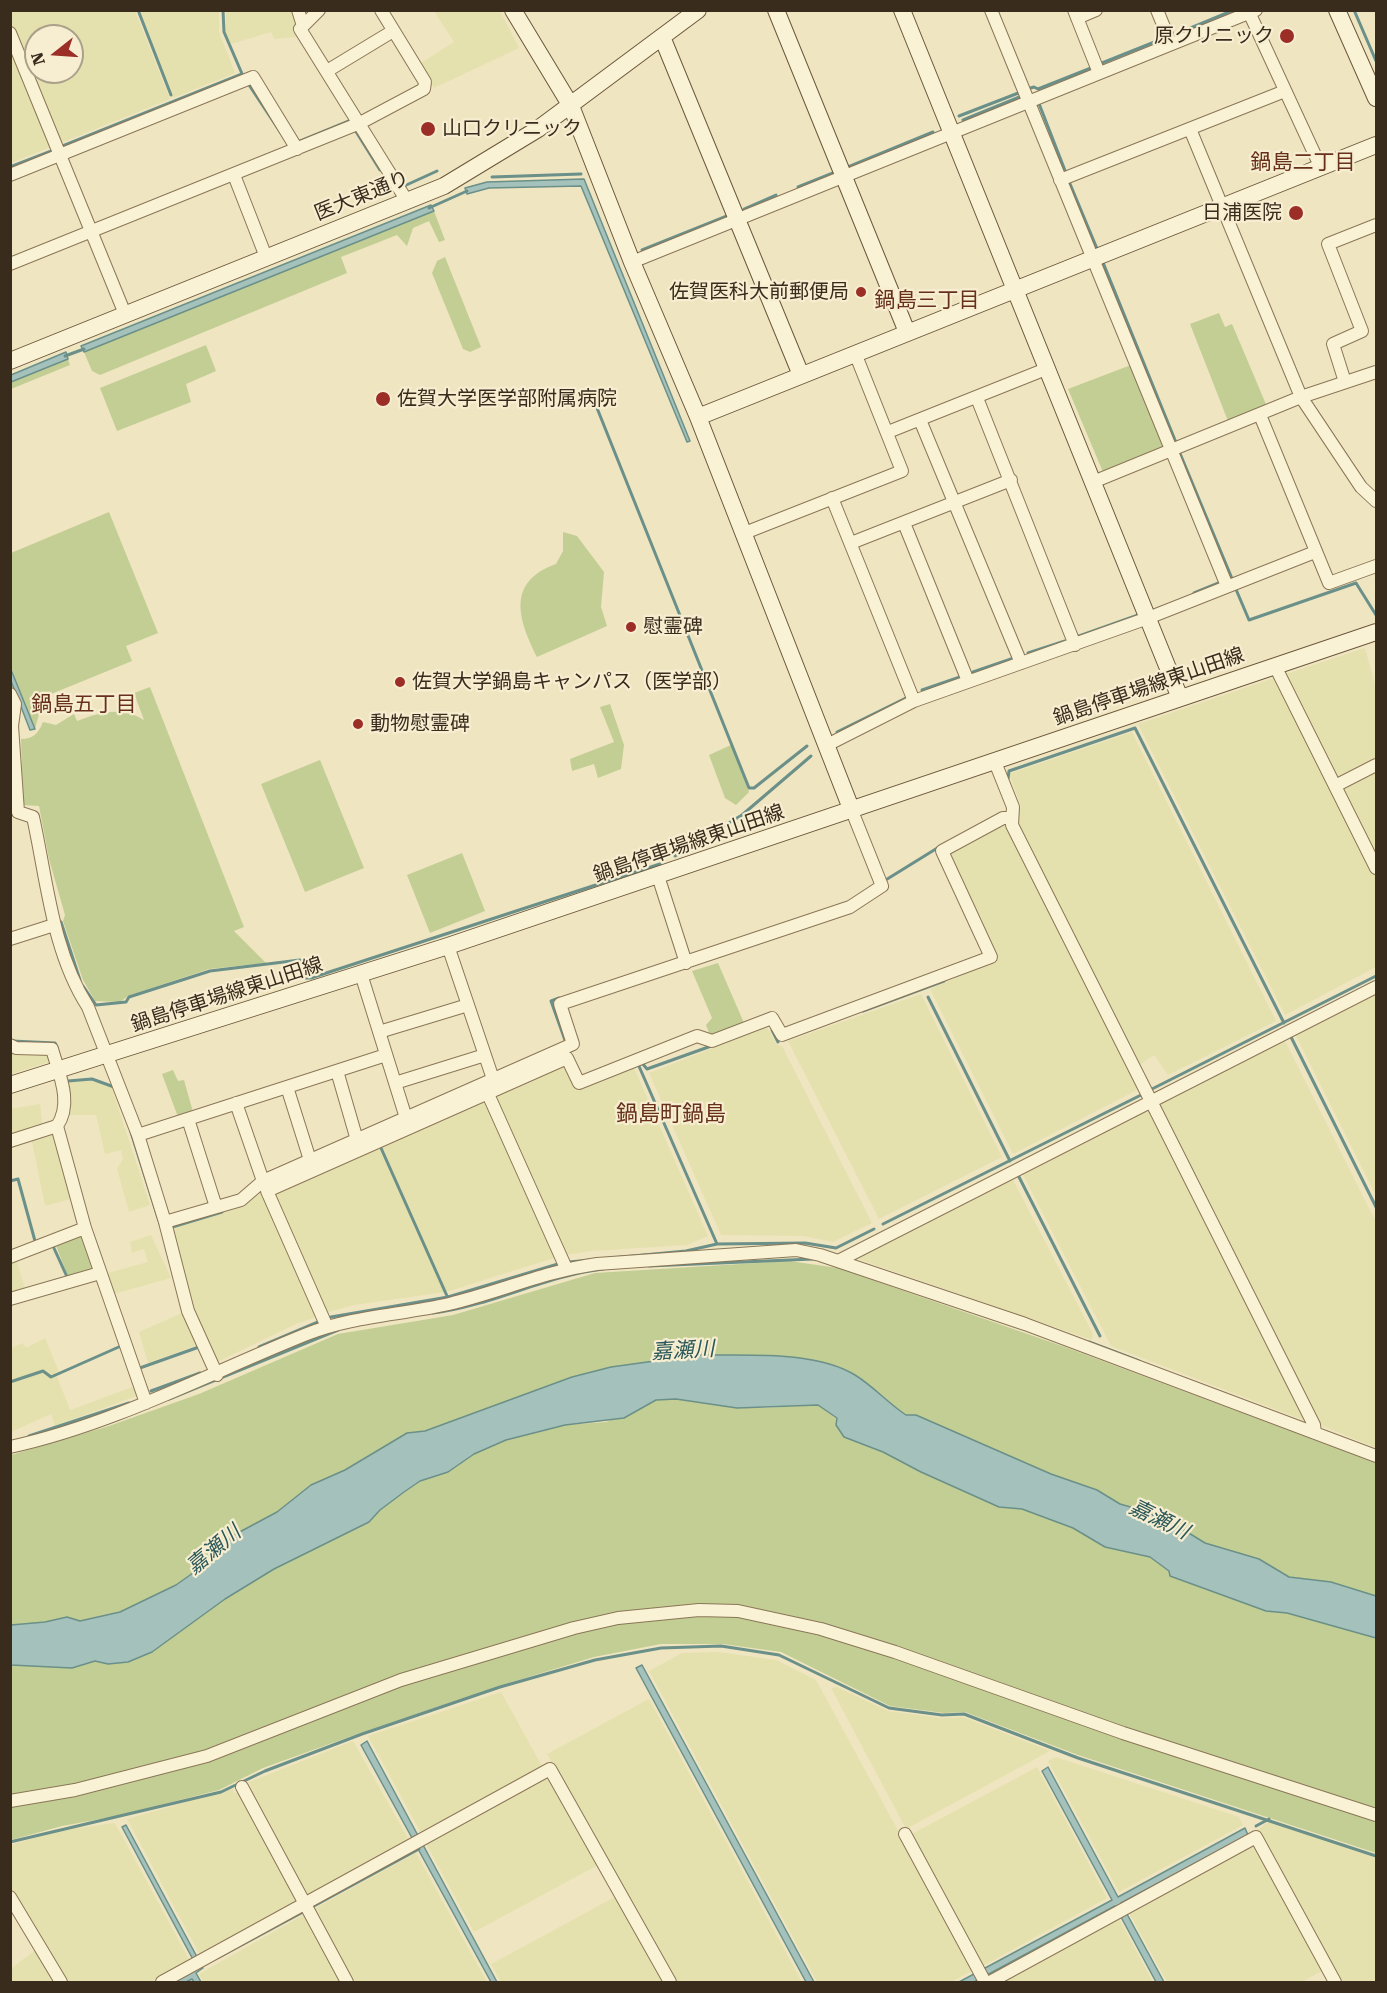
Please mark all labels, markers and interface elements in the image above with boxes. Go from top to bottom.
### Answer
north arrow [24,24,84,84]
place label: 原クリニック [1154,24,1274,48]
marker: 原クリニック [1278,27,1296,45]
text: N [27,50,49,68]
place label: 山口クリニック [442,117,582,141]
marker: 山口クリニック [419,120,437,138]
district label: 鍋島二丁目 [1251,150,1355,176]
street label: 医大東通り [311,166,413,226]
place label: 日浦医院 [1202,201,1282,225]
marker: 日浦医院 [1287,204,1305,222]
place label: 佐賀医科大前郵便局 [669,280,849,304]
marker: 佐賀医科大前郵便局 [854,285,868,299]
district label: 鍋島三丁目 [875,288,979,314]
place label: 佐賀大学医学部附属病院 [397,387,617,411]
marker: 佐賀大学医学部附属病院 [374,390,392,408]
place label: 慰霊碑 [643,615,703,639]
marker: 慰霊碑 [624,620,638,634]
street label: 鍋島停車場線東山田線 [1051,643,1247,731]
place label: 佐賀大学鍋島キャンパス（医学部） [412,670,732,694]
marker: 佐賀大学鍋島キャンパス（医学部） [393,675,407,689]
district label: 鍋島五丁目 [32,692,136,718]
place label: 動物慰霊碑 [370,712,470,736]
marker: 動物慰霊碑 [351,717,365,731]
street label: 鍋島停車場線東山田線 [591,800,787,888]
street label: 鍋島停車場線東山田線 [128,953,326,1037]
district label: 鍋島町鍋島 [616,1102,726,1128]
water label: 嘉瀬川 [651,1337,715,1365]
water label: 嘉瀬川 [1125,1495,1193,1545]
water label: 嘉瀬川 [182,1520,246,1580]

